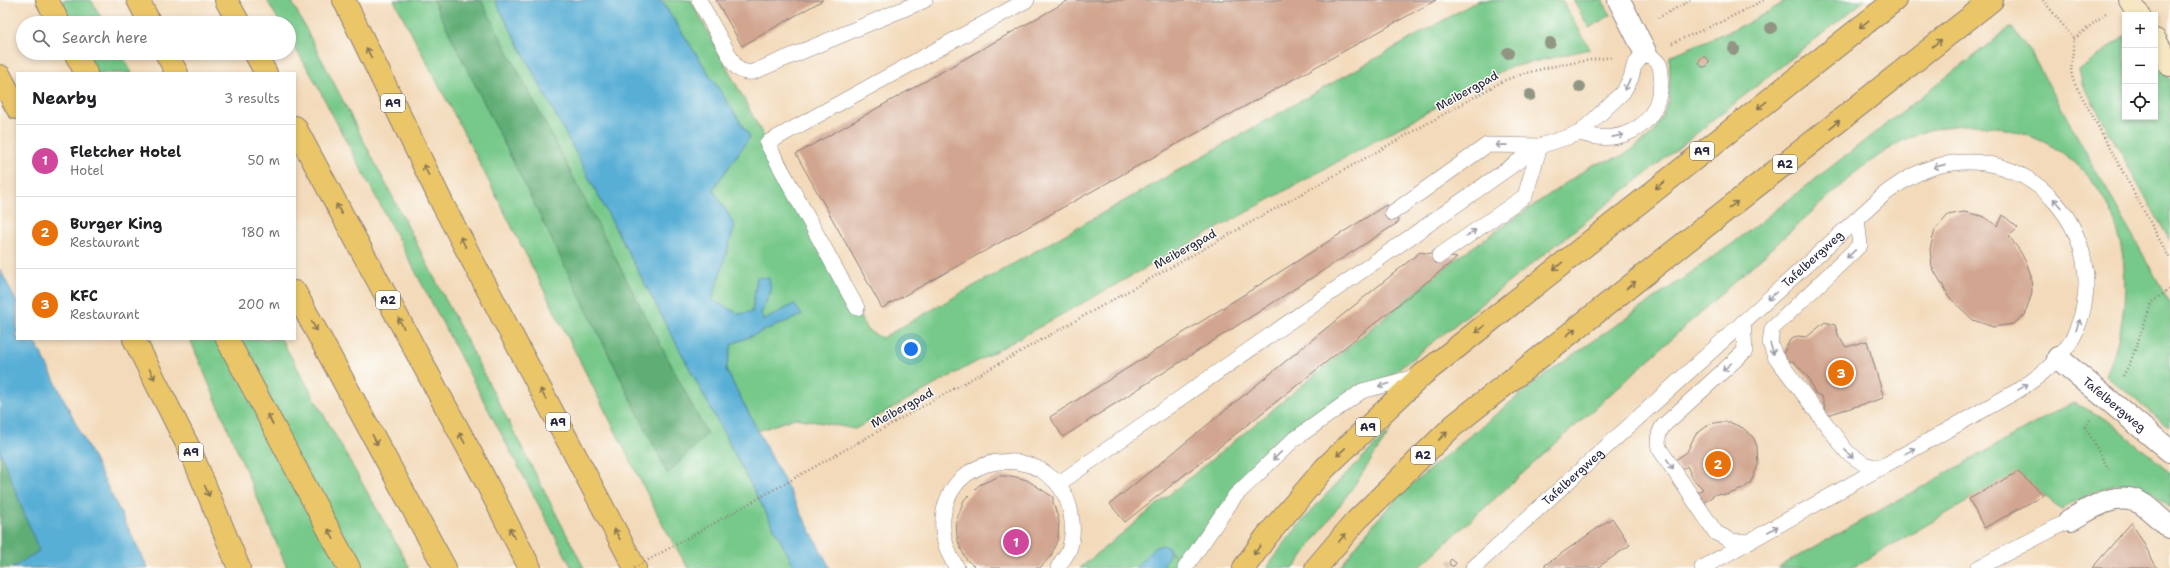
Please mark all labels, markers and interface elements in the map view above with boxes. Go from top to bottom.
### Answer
map controls [2122,12,2158,120]
button: + [2122,12,2158,48]
search box [16,16,296,60]
one-way arrow [1858,20,1869,28]
icon: search [30,27,52,49]
text: Search here [62,28,148,48]
one-way arrow [1931,39,1942,48]
one-way arrow [365,47,372,59]
button: − [2122,48,2158,84]
street label: Meibergpad [1433,67,1501,115]
one-way arrow [1622,79,1630,91]
button: locate [2122,84,2158,120]
text: Nearby [32,87,97,109]
text: 3 results [224,90,280,107]
road number: A9 [381,94,405,112]
one-way arrow [1756,100,1767,109]
one-way arrow [1829,120,1840,128]
one-way arrow [1611,132,1624,140]
one-way arrow [1495,141,1508,149]
text: Fletcher Hotel [70,142,181,162]
road number: A9 [1690,142,1714,160]
text: 1 [42,152,48,169]
text: 50 m [247,152,280,169]
road number: A2 [1773,155,1797,173]
text: Hotel [70,162,104,179]
one-way arrow [1933,163,1946,171]
one-way arrow [422,164,429,176]
one-way arrow [1654,181,1665,189]
one-way arrow [2052,198,2061,209]
one-way arrow [1727,200,1738,209]
one-way arrow [335,203,342,215]
text: Burger King [70,214,162,234]
text: 2 [40,224,50,241]
text: 180 m [241,224,280,241]
street label: Meibergpad [1151,225,1219,273]
street label: Tafelbergweg [1778,227,1847,291]
one-way arrow [1466,229,1477,237]
text: Restaurant [70,234,140,251]
one-way arrow [459,236,466,248]
one-way arrow [1846,249,1856,259]
one-way arrow [1553,262,1564,271]
one-way arrow [1625,281,1636,290]
text: KFC [70,286,98,306]
road number: A2 [376,291,400,309]
one-way arrow [1767,291,1777,301]
text: 3 [40,296,50,313]
text: 200 m [238,296,280,313]
text: Restaurant [70,306,140,323]
one-way arrow [396,317,404,329]
one-way arrow [2075,319,2083,331]
one-way arrow [310,320,318,332]
one-way arrow [1475,324,1486,333]
one-way arrow [1565,328,1576,336]
your location [901,339,921,359]
one-way arrow [1769,343,1777,355]
pin: 3 [1828,358,1854,388]
one-way arrow [1722,362,1732,372]
one-way arrow [148,368,156,380]
street label: Tafelbergweg [2079,374,2149,436]
one-way arrow [1378,382,1391,389]
one-way arrow [2018,382,2029,391]
street label: Meibergpad [868,384,936,432]
one-way arrow [539,388,546,400]
one-way arrow [266,413,273,425]
road number: A9 [546,413,570,431]
road number: A9 [1356,418,1380,436]
one-way arrow [1438,431,1448,441]
one-way arrow [458,432,466,444]
one-way arrow [372,434,380,446]
road number: A9 [179,443,203,461]
street label: Tafelbergweg [1539,445,1607,509]
road number: A2 [1411,446,1435,464]
one-way arrow [1904,446,1916,454]
one-way arrow [1337,447,1347,456]
pin: 2 [1705,449,1731,479]
one-way arrow [1844,449,1854,459]
one-way arrow [1272,451,1282,461]
one-way arrow [1666,458,1674,469]
one-way arrow [204,485,211,497]
one-way arrow [1767,524,1779,532]
one-way arrow [508,527,515,539]
pin: 1 [1003,527,1029,557]
one-way arrow [327,528,334,540]
one-way arrow [613,528,620,540]
one-way arrow [1337,533,1346,544]
one-way arrow [1253,545,1261,556]

